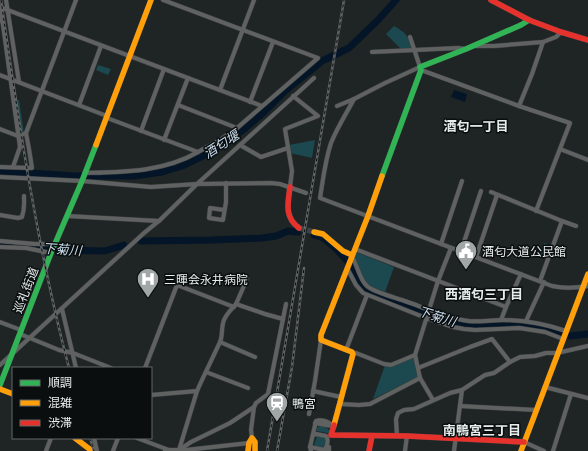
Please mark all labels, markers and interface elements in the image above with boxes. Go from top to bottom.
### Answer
district label: 酒匂一丁目 [443,118,509,134]
water label: 酒匂堰 [200,126,243,161]
public building icon: 酒匂大道公民館 [453,238,479,271]
water label: 下菊川 [42,240,84,258]
place label: 酒匂大道公民館 [482,244,566,258]
street label: 巡礼街道 [10,265,40,315]
hospital icon: 三暉会永井病院 [135,266,161,299]
place label: 三暉会永井病院 [164,272,248,286]
district label: 西酒匂三丁目 [445,286,523,302]
water label: 下菊川 [416,303,460,330]
legend [12,367,152,439]
text: 順調 [48,375,72,389]
station icon: 鴨宮 [264,390,290,423]
text: 混雑 [48,395,72,409]
place label: 鴨宮 [292,396,316,410]
text: 渋滞 [48,415,72,429]
district label: 南鴨宮三丁目 [443,422,521,438]

